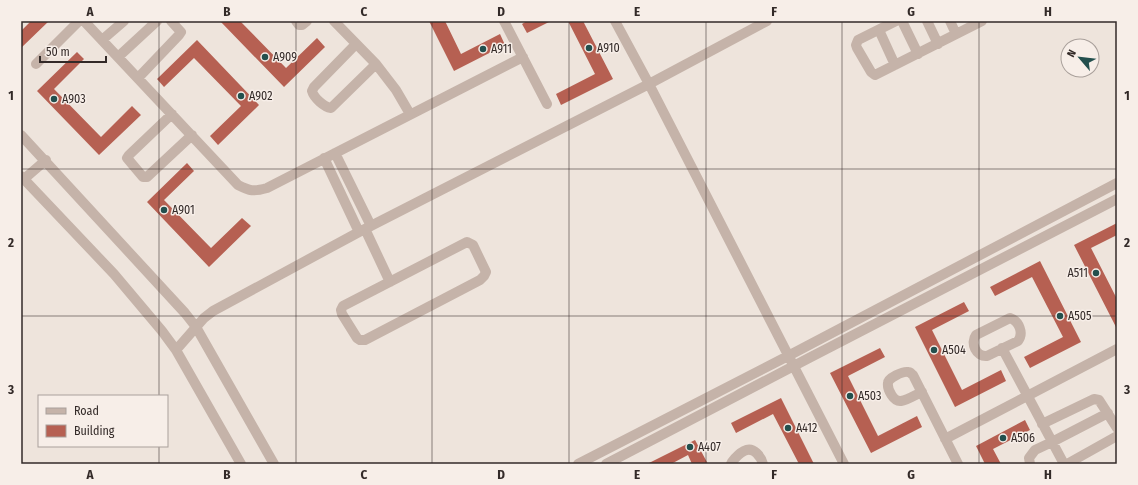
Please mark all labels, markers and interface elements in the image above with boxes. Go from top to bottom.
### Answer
text: A [85,4,94,19]
text: B [223,4,231,19]
text: C [361,4,368,19]
text: D [497,4,505,19]
text: E [634,4,640,19]
text: F [771,4,777,19]
text: G [907,4,915,19]
text: H [1044,4,1052,19]
scale bar [40,38,106,64]
north arrow [1060,38,1100,78]
place label: A910 [597,41,620,55]
place label: A911 [491,42,512,56]
marker: A910 [584,43,594,53]
marker: A911 [478,44,488,54]
text: 50 m [46,45,70,59]
text: N [1064,48,1079,60]
place label: A909 [273,50,297,64]
marker: A909 [260,52,270,62]
text: 1 [8,88,14,103]
text: 1 [1124,88,1130,103]
place label: A902 [249,89,272,103]
marker: A902 [236,91,246,101]
place label: A903 [62,92,86,106]
marker: A903 [49,94,59,104]
place label: A901 [172,203,195,217]
marker: A901 [159,205,169,215]
text: 2 [7,235,14,250]
text: 2 [1123,235,1130,250]
place label: A511 [1068,266,1088,280]
marker: A511 [1091,268,1101,278]
place label: A505 [1068,309,1092,323]
marker: A505 [1055,311,1065,321]
place label: A504 [942,343,966,357]
marker: A504 [929,345,939,355]
text: 3 [7,382,14,397]
text: 3 [1123,382,1130,397]
place label: A503 [858,389,881,403]
marker: A503 [845,391,855,401]
legend [38,395,168,447]
text: Road [74,404,99,418]
place label: A412 [796,421,817,435]
marker: A412 [783,423,793,433]
text: Building [74,424,115,438]
place label: A506 [1011,431,1035,445]
marker: A506 [998,433,1008,443]
place label: A407 [698,440,721,454]
marker: A407 [685,442,695,452]
text: A [85,467,94,482]
text: B [223,467,231,482]
text: C [361,467,368,482]
text: D [497,467,505,482]
text: E [634,467,640,482]
text: F [771,467,777,482]
text: G [907,467,915,482]
text: H [1044,467,1052,482]

